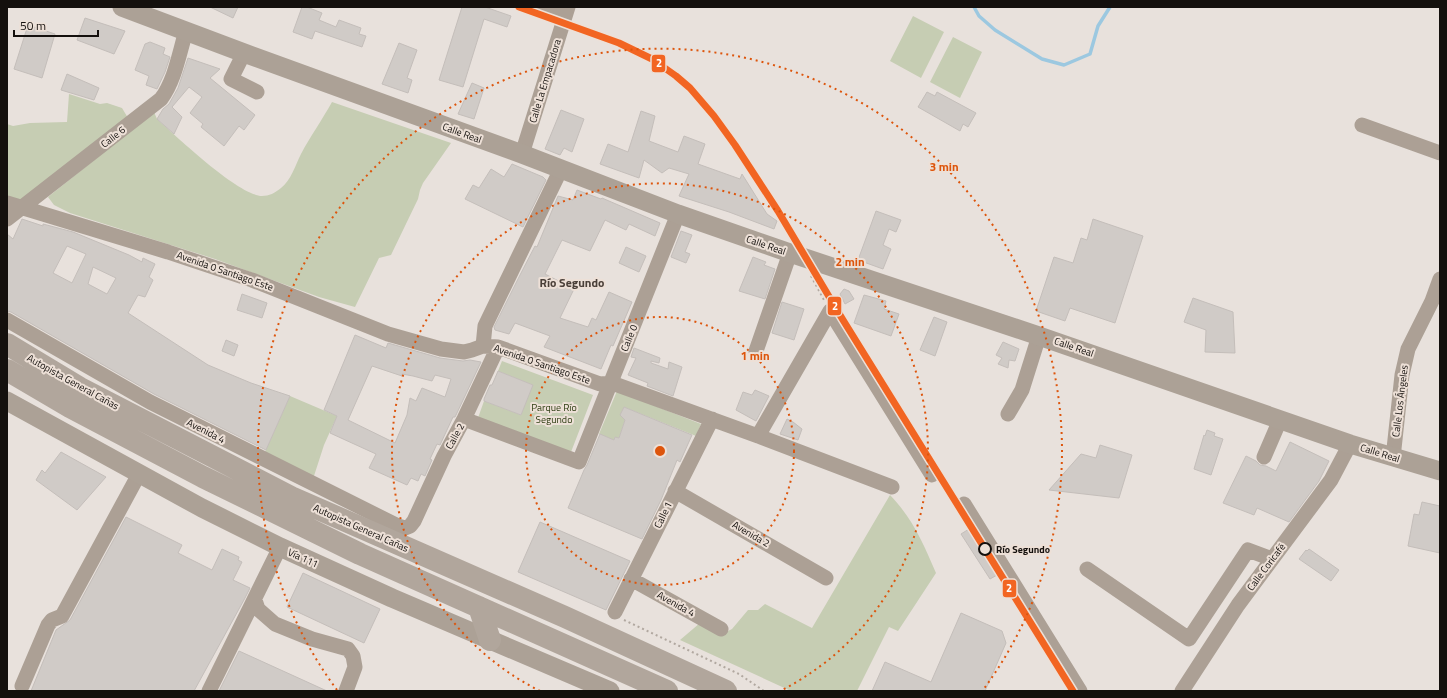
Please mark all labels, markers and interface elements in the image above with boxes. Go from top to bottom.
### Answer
scale bar [14,12,98,38]
text: 50 m [20,16,46,35]
street label: Calle La Empacadora [525,37,565,125]
line badge: 2 [651,54,666,73]
text: 2 [656,55,662,71]
street label: Calle Real [440,119,484,147]
street label: Calle 6 [97,122,129,152]
text: 3 min [929,157,959,176]
street label: Calle Real [744,231,788,259]
street label: Avenida 0 Santiago Este [175,247,275,295]
text: 2 min [835,252,865,271]
district label: Río Segundo [540,273,604,292]
line badge: 2 [827,296,842,316]
text: 2 [832,298,838,314]
street label: Calle 0 [617,322,641,354]
street label: Calle Real [1052,333,1096,361]
street label: Avenida 0 Santiago Este [492,340,592,388]
text: 1 min [740,346,770,365]
street label: Autopista General Cañas [24,350,122,414]
street label: Calle Los Ángeles [1388,364,1412,438]
park label: Parque Río Segundo [531,400,577,427]
street label: Avenida 4 [184,415,228,447]
street label: Calle 2 [442,420,468,452]
street label: Calle Real [1358,440,1402,466]
centre of rings [653,444,667,458]
street label: Calle 1 [650,499,676,531]
street label: Autopista General Cañas [311,500,411,556]
street label: Avenida 2 [729,517,773,551]
street label: Calle Coricafé [1243,540,1289,594]
marker: Río Segundo [978,542,992,556]
place label: Río Segundo [996,542,1050,557]
street label: Vía 111 [285,545,321,571]
line badge: 2 [1002,579,1017,598]
text: 2 [1006,580,1012,596]
street label: Avenida 4 [654,587,698,621]

